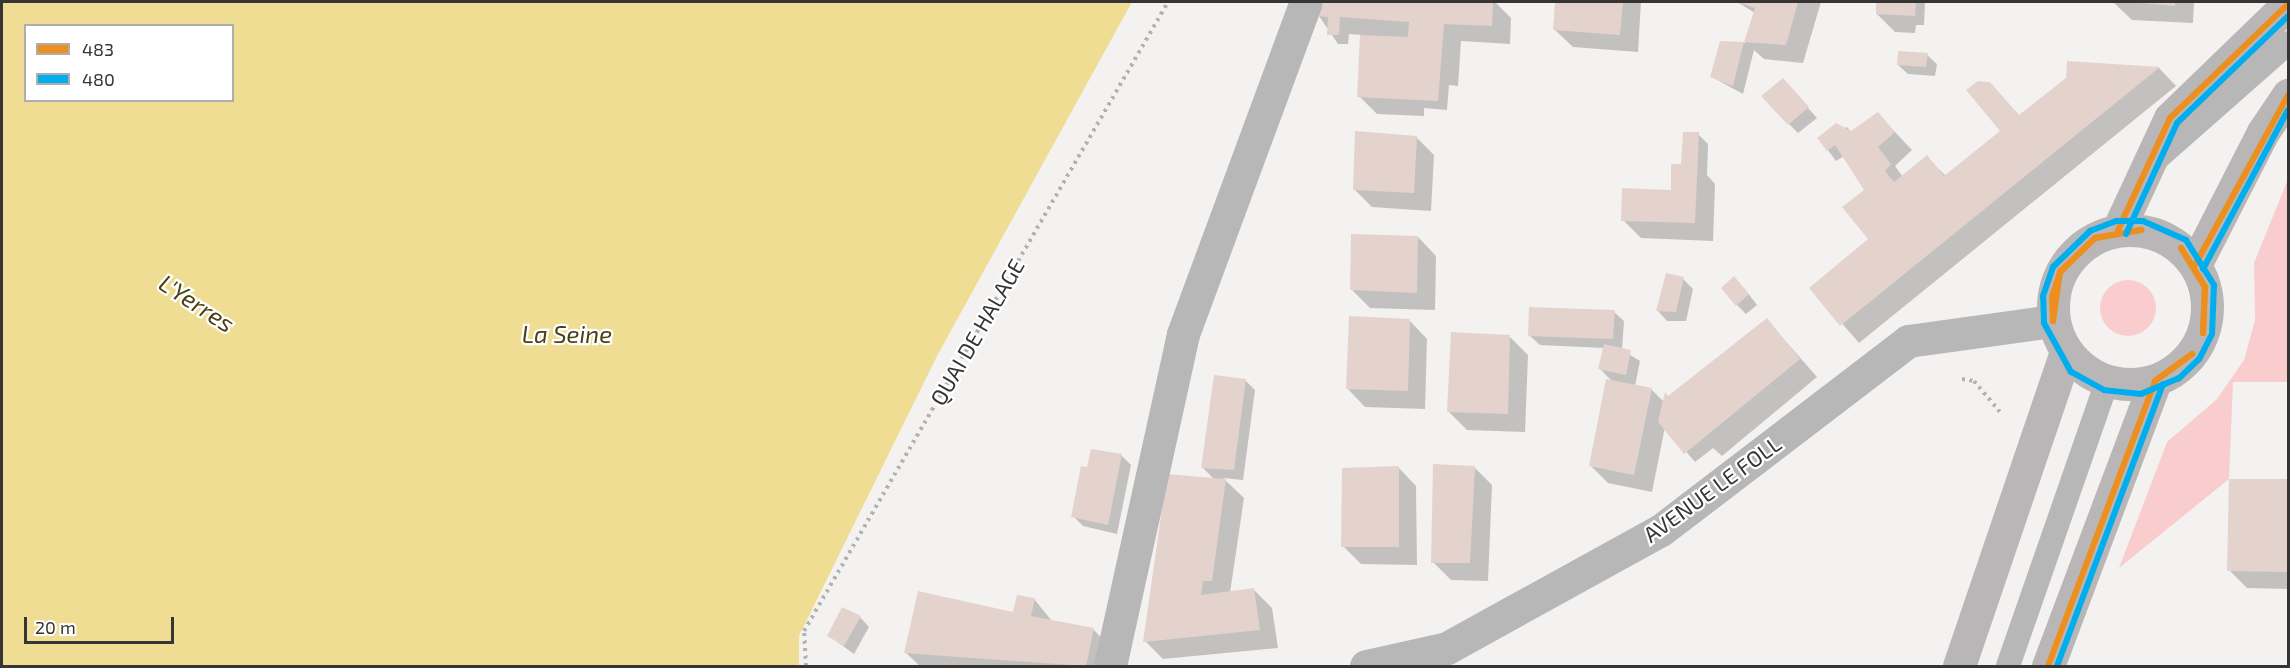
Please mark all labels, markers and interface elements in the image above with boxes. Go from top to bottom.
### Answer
legend [24,24,234,102]
text: 483 [82,38,114,60]
text: 480 [82,68,115,90]
street label: QUAI DE HALAGE [924,254,1030,410]
water label: L'Yerres [154,268,240,338]
water label: La Seine [522,320,612,348]
street label: AVENUE LE FOLL [1638,430,1786,548]
scale bar [27,605,177,643]
text: 20 m [35,616,76,638]

